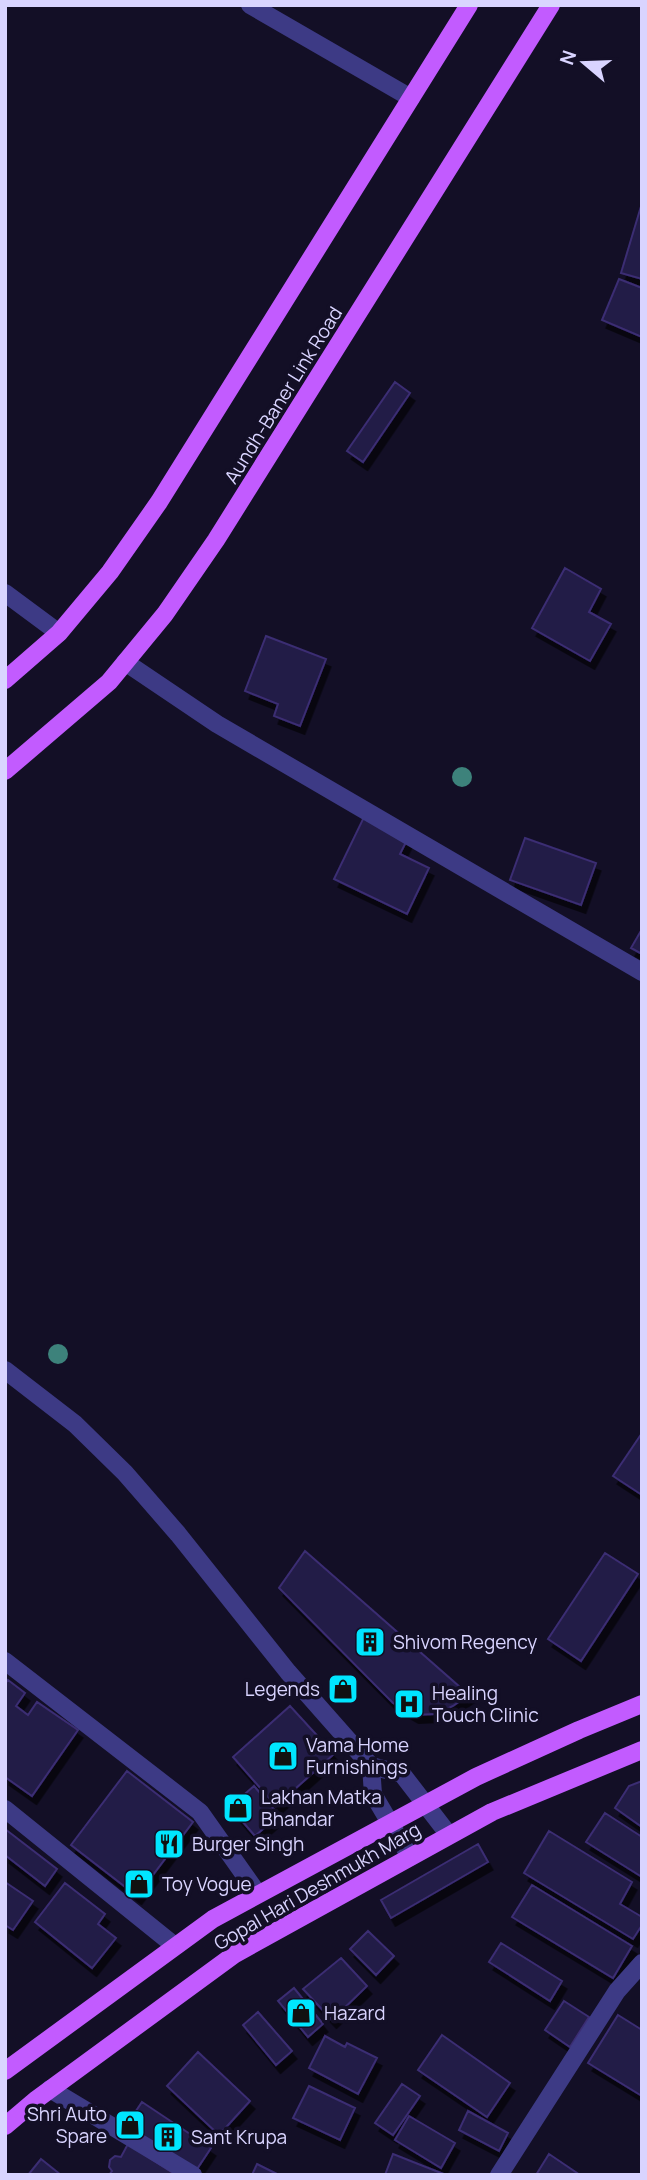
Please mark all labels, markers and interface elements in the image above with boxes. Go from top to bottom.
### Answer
north arrow [549,28,619,98]
text: N [553,47,582,68]
street label: Aundh-Baner Link Road [218,302,348,488]
building icon: Shivom Regency [353,1625,387,1659]
place label: Shivom Regency [393,1629,537,1655]
shop icon: Legends [326,1672,360,1706]
place label: Legends [245,1676,320,1702]
place label: Healing Touch Clinic [432,1680,539,1728]
hospital icon: Healing Touch Clinic [392,1687,426,1721]
place label: Vama Home Furnishings [306,1732,409,1780]
shop icon: Vama Home Furnishings [266,1739,300,1773]
place label: Lakhan Matka Bhandar [261,1784,382,1832]
shop icon: Lakhan Matka Bhandar [221,1791,255,1825]
street label: Gopal Hari Deshmukh Marg [209,1816,425,1956]
restaurant icon: Burger Singh [152,1827,186,1861]
place label: Burger Singh [192,1831,304,1857]
shop icon: Toy Vogue [122,1867,156,1901]
place label: Toy Vogue [162,1871,252,1897]
shop icon: Hazard [284,1996,318,2030]
place label: Hazard [324,2000,386,2026]
place label: Shri Auto Spare [27,2101,107,2149]
shop icon: Shri Auto Spare [113,2108,147,2142]
building icon: Sant Krupa [151,2120,185,2154]
place label: Sant Krupa [191,2124,287,2150]

